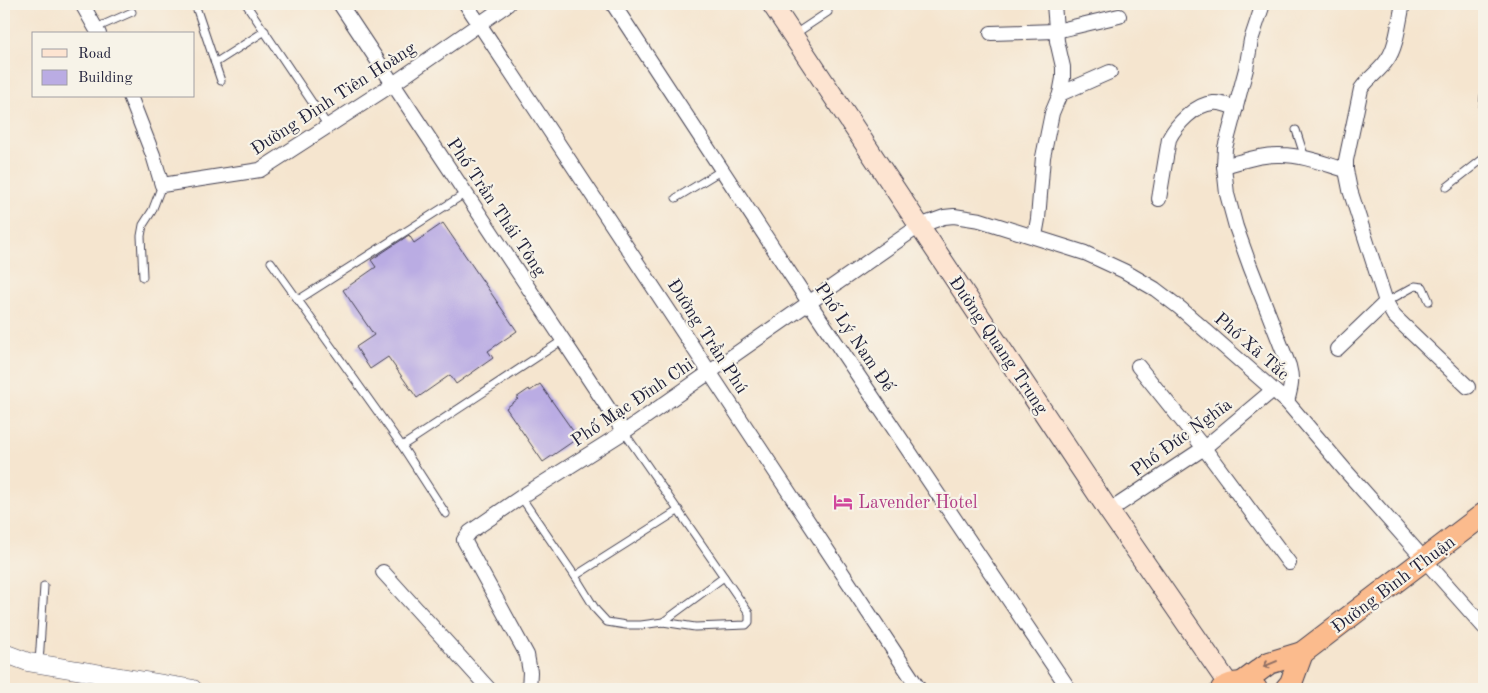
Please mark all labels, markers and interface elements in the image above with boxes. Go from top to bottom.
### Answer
legend [32,32,195,98]
street label: Đường Đinh Tiên Hoàng [248,39,419,159]
text: Road [78,47,112,62]
text: Building [78,71,133,86]
street label: Phố Trần Thái Tông [443,133,552,280]
street label: Đường Quang Trung [945,273,1051,418]
street label: Đường Trần Phú [664,274,753,397]
street label: Phố Lý Nam Đế [811,279,899,397]
street label: Phố Xã Tắc [1211,307,1294,384]
street label: Phố Mạc Đĩnh Chi [568,355,697,450]
street label: Phố Đức Nghĩa [1127,395,1235,480]
hotel icon: Lavender Hotel [832,491,854,513]
place label: Lavender Hotel [858,494,978,512]
street label: Đường Bình Thuận [1328,532,1459,637]
one-way arrow [1263,659,1278,669]

